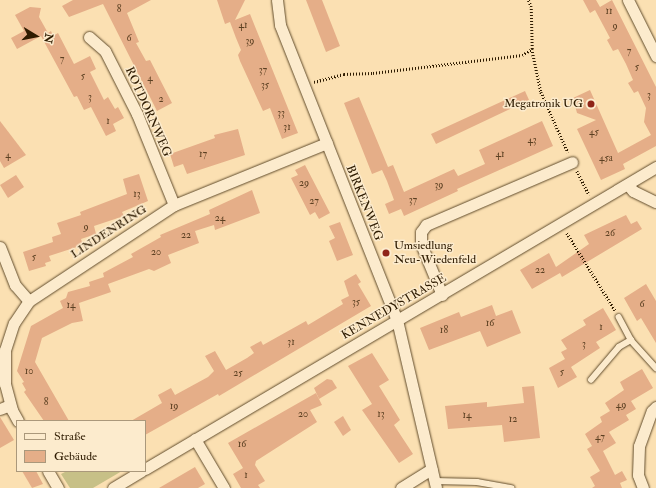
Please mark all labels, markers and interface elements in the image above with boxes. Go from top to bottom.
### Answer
house number: 8 [117,4,121,16]
house number: 11 [605,6,613,18]
north arrow [16,16,56,56]
house number: 41 [239,20,247,32]
house number: 9 [612,21,618,33]
text: N [41,32,56,44]
house number: 6 [126,33,132,45]
house number: 39 [246,36,254,48]
house number: 7 [627,46,631,58]
house number: 7 [60,54,64,66]
house number: 5 [635,62,639,74]
street label: ROTDORNWEG [122,65,174,159]
house number: 37 [259,65,267,77]
house number: 5 [81,71,85,83]
house number: 4 [147,73,153,85]
house number: 35 [261,80,269,92]
house number: 3 [647,90,651,102]
house number: 3 [88,92,92,104]
house number: 2 [158,94,164,106]
place label: Megatronik UG [504,97,583,111]
marker: Megatronik UG [586,99,596,109]
house number: 33 [277,108,285,120]
house number: 1 [106,116,110,128]
house number: 31 [283,122,291,134]
house number: 45 [589,127,599,139]
house number: 43 [527,135,537,147]
house number: 17 [199,149,207,161]
house number: 41 [496,149,504,161]
house number: 4 [5,150,11,162]
house number: 45a [599,153,613,165]
street label: BIRKENWEG [342,163,386,243]
house number: 29 [299,178,309,190]
house number: 39 [435,180,443,192]
house number: 13 [133,189,141,201]
house number: 37 [409,195,417,207]
house number: 27 [309,196,319,208]
street label: LINDENRING [68,202,150,262]
house number: 24 [215,213,225,225]
house number: 9 [83,222,89,234]
house number: 26 [605,228,615,240]
house number: 22 [181,230,191,242]
place label: Umsiedlung Neu-Wiedenfeld [394,239,476,267]
house number: 20 [151,247,161,259]
marker: Umsiedlung Neu-Wiedenfeld [381,248,391,258]
house number: 5 [32,252,36,264]
house number: 22 [535,265,545,277]
street label: KENNEDYSTRASSE [339,271,449,343]
house number: 35 [352,297,360,309]
house number: 6 [639,299,645,311]
house number: 14 [67,300,75,312]
house number: 16 [486,318,494,330]
house number: 1 [599,322,603,334]
house number: 18 [440,325,448,337]
house number: 31 [287,337,295,349]
house number: 3 [582,339,586,351]
house number: 10 [25,366,33,378]
house number: 5 [560,367,564,379]
house number: 25 [233,368,243,380]
house number: 8 [44,397,48,409]
house number: 49 [616,400,626,412]
house number: 19 [170,401,178,413]
house number: 20 [298,409,308,421]
house number: 13 [377,409,385,421]
house number: 14 [463,410,471,422]
house number: 12 [509,414,517,426]
legend [16,420,146,472]
text: Straße [54,429,85,444]
house number: 47 [595,432,605,444]
house number: 16 [238,439,246,451]
text: Gebäude [54,449,97,464]
house number: 1 [244,470,248,482]

